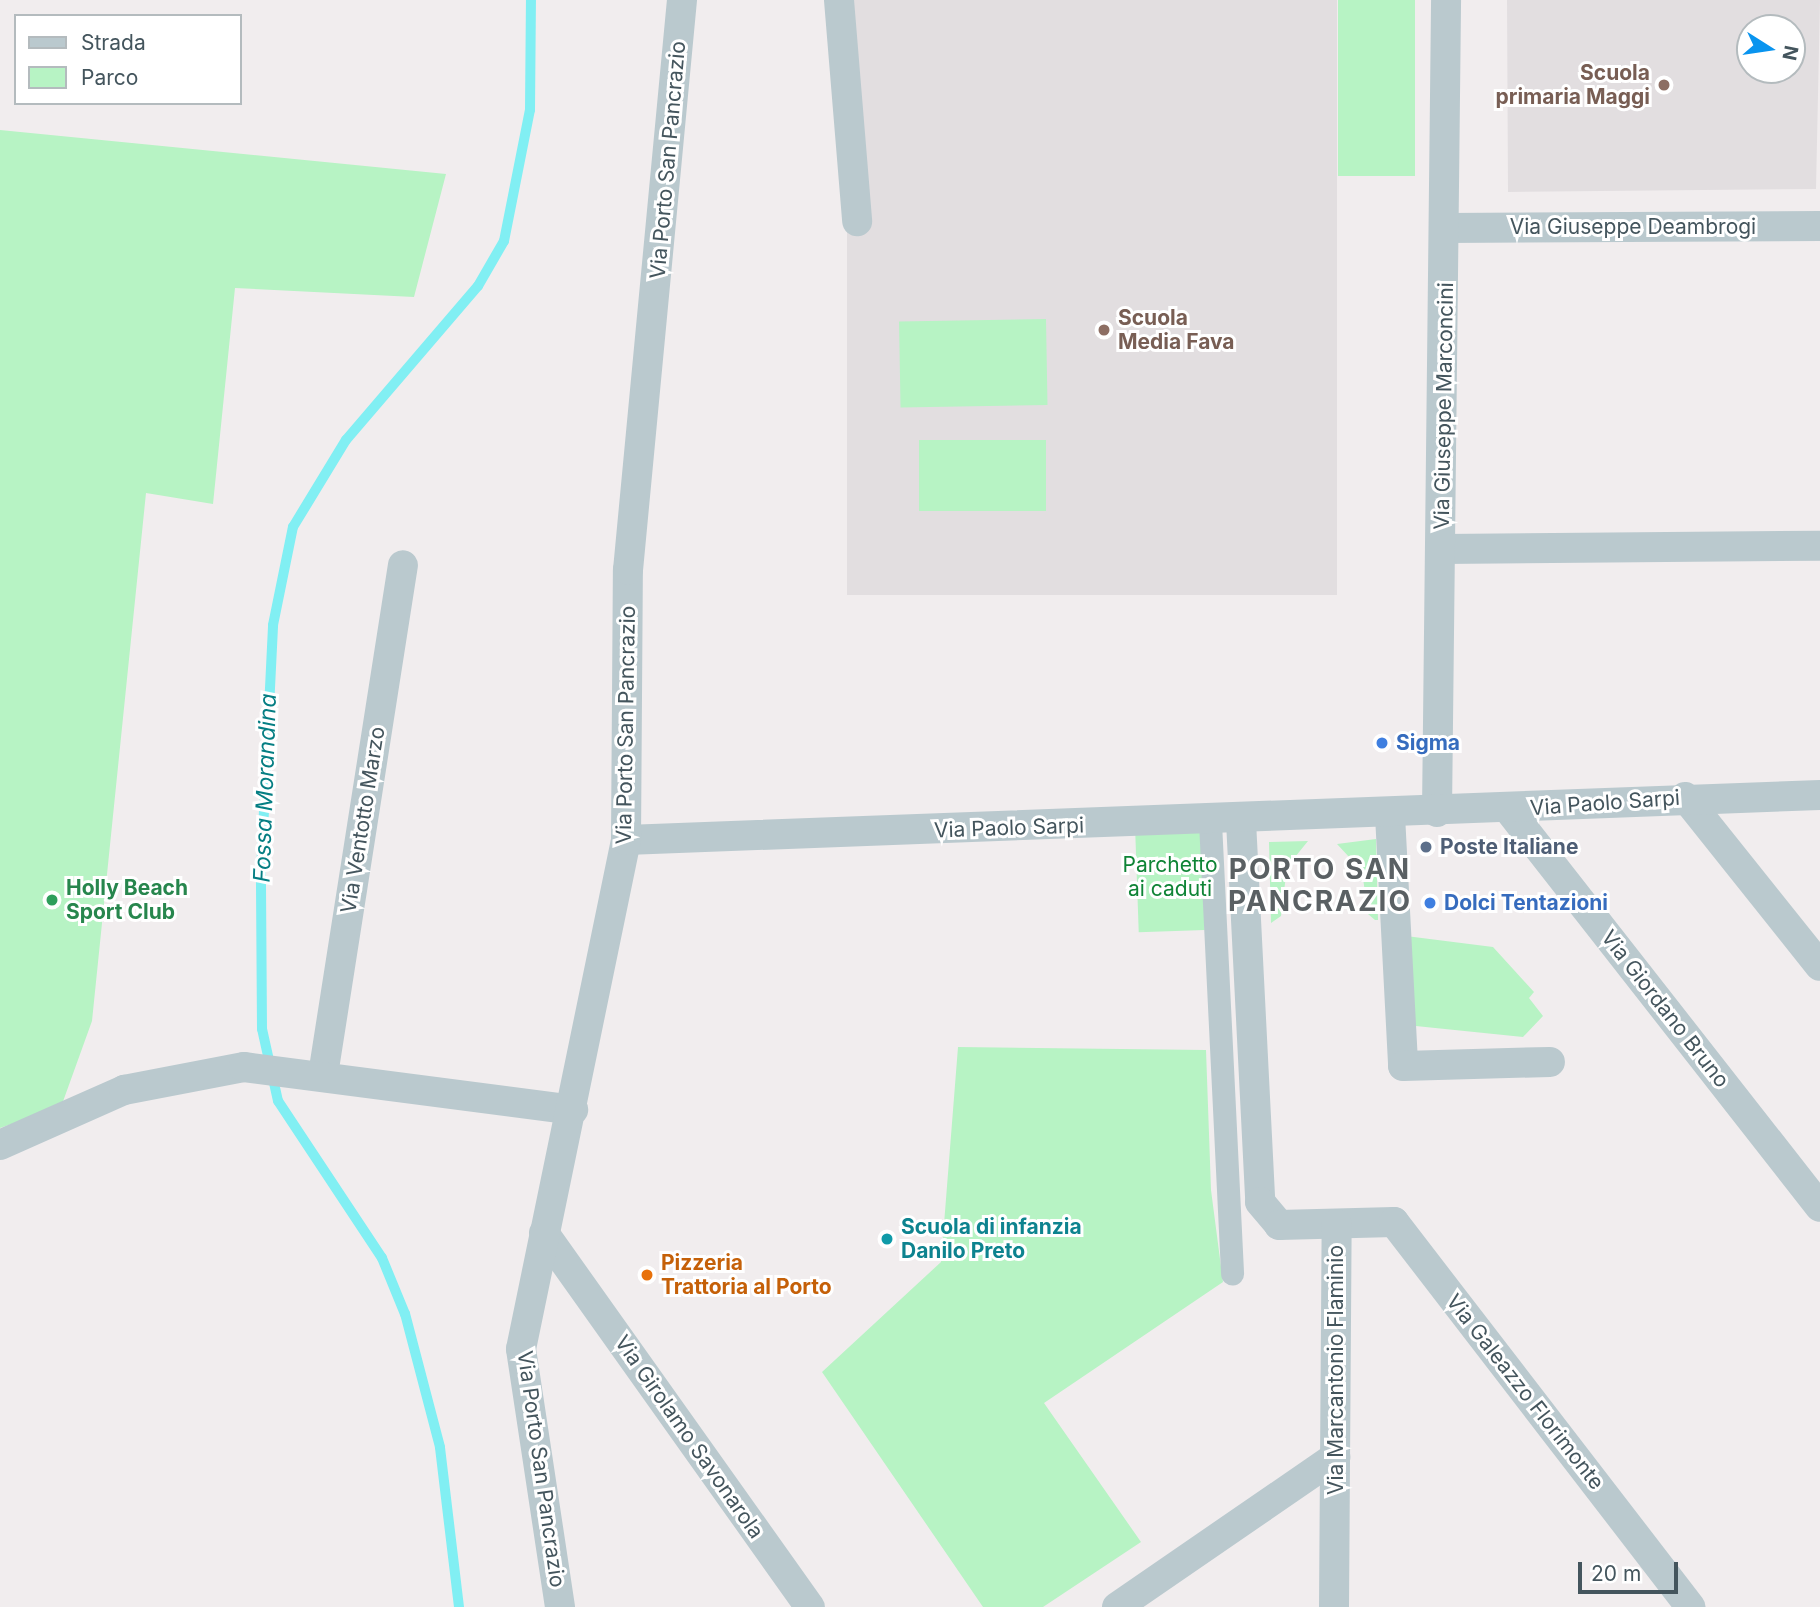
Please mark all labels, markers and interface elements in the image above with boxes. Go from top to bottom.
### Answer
legend [14,14,242,105]
north arrow [1736,14,1806,84]
text: Strada [81,30,146,55]
street label: Via Porto San Pancrazio [645,40,691,280]
text: N [1777,44,1803,63]
place label: Scuola primaria Maggi [1495,60,1650,110]
text: Parco [81,65,138,90]
marker: Scuola primaria Maggi [1656,77,1672,93]
street label: Via Giuseppe Deambrogi [1510,214,1756,240]
street label: Via Giuseppe Marconcini [1429,282,1459,530]
place label: Scuola Media Fava [1118,305,1235,355]
marker: Scuola Media Fava [1096,322,1112,338]
street label: Via Porto San Pancrazio [611,605,641,845]
water label: Fossa Morandina [248,693,282,883]
street label: Via Ventotto Marzo [336,725,390,915]
place label: Sigma [1396,730,1460,756]
marker: Sigma [1374,735,1390,751]
street label: Via Paolo Sarpi [1529,785,1681,821]
street label: Via Paolo Sarpi [934,813,1084,843]
place label: Poste Italiane [1440,834,1578,860]
marker: Poste Italiane [1418,839,1434,855]
park label: Parchetto ai caduti [1122,852,1218,902]
district label: PORTO SAN PANCRAZIO [1229,852,1411,918]
place label: Holly Beach Sport Club [66,875,188,925]
place label: Dolci Tentazioni [1444,890,1608,916]
marker: Holly Beach Sport Club [44,892,60,908]
marker: Dolci Tentazioni [1422,895,1438,911]
street label: Via Giordano Bruno [1596,925,1734,1093]
place label: Scuola di infanzia Danilo Preto [901,1214,1082,1264]
marker: Scuola di infanzia Danilo Preto [879,1231,895,1247]
street label: Via Marcantonio Flaminio [1323,1245,1349,1495]
place label: Pizzeria Trattoria al Porto [661,1250,832,1300]
marker: Pizzeria Trattoria al Porto [639,1267,655,1283]
street label: Via Galeazzo Florimonte [1441,1289,1609,1495]
street label: Via Girolamo Savonarola [609,1331,769,1543]
street label: Via Porto San Pancrazio [512,1349,570,1589]
scale bar [1582,1548,1682,1592]
text: 20 m [1591,1561,1641,1586]

